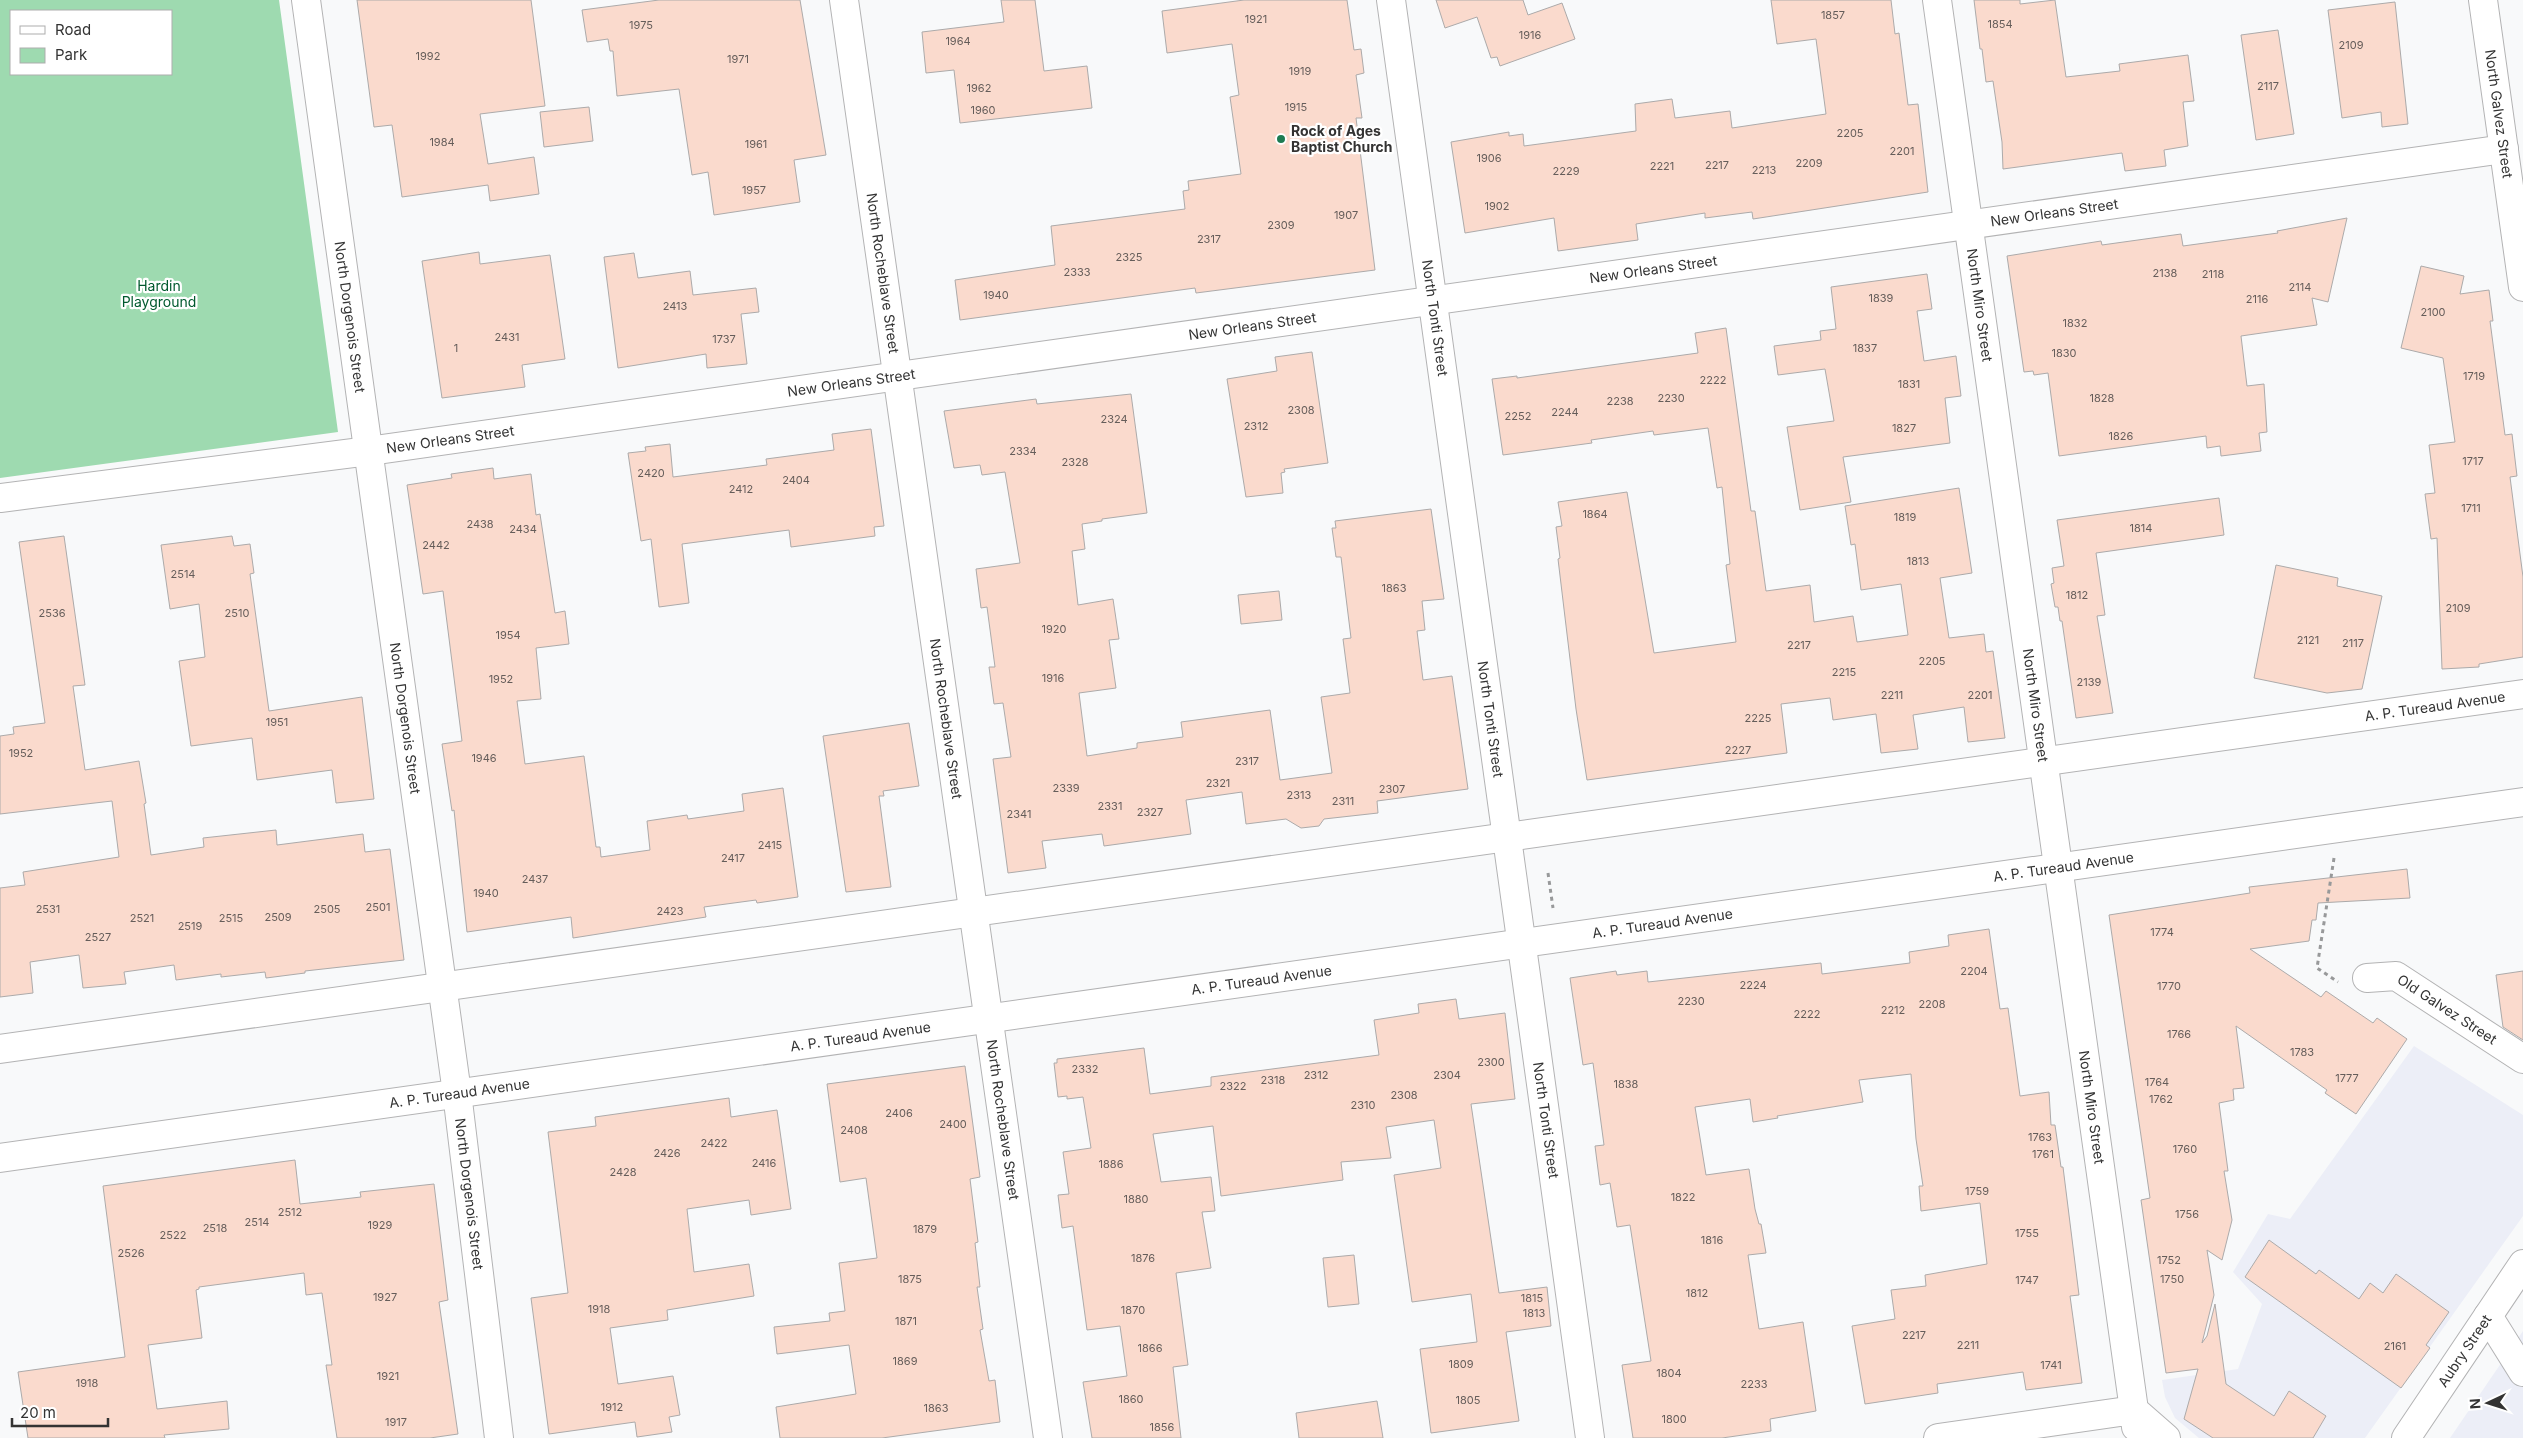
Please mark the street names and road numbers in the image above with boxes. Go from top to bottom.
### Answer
street label: North Galvez Street [2482,48,2517,180]
street label: North Rocheblave Street [863,192,903,355]
street label: New Orleans Street [1989,195,2120,230]
street label: North Dorgenois Street [331,240,369,394]
street label: North Miro Street [1964,247,1996,363]
street label: New Orleans Street [1588,251,1719,286]
street label: North Tonti Street [1419,259,1452,378]
street label: New Orleans Street [1187,308,1318,343]
street label: New Orleans Street [786,365,917,400]
street label: New Orleans Street [385,422,516,456]
street label: North Rocheblave Street [927,637,966,800]
street label: North Dorgenois Street [387,641,425,795]
street label: North Miro Street [2020,647,2052,763]
street label: North Tonti Street [1475,660,1508,779]
street label: A. P. Tureaud Avenue [2364,688,2506,724]
street label: A. P. Tureaud Avenue [1992,848,2135,885]
street label: A. P. Tureaud Avenue [1591,905,1734,941]
street label: A. P. Tureaud Avenue [1190,961,1333,998]
street label: Old Galvez Street [2394,970,2500,1048]
street label: A. P. Tureaud Avenue [789,1018,932,1054]
street label: North Rocheblave Street [984,1038,1023,1201]
street label: North Miro Street [2076,1049,2109,1165]
street label: North Tonti Street [1530,1061,1563,1180]
street label: A. P. Tureaud Avenue [388,1074,531,1111]
street label: North Dorgenois Street [452,1117,487,1271]
street label: Aubry Street [2434,1311,2495,1390]

